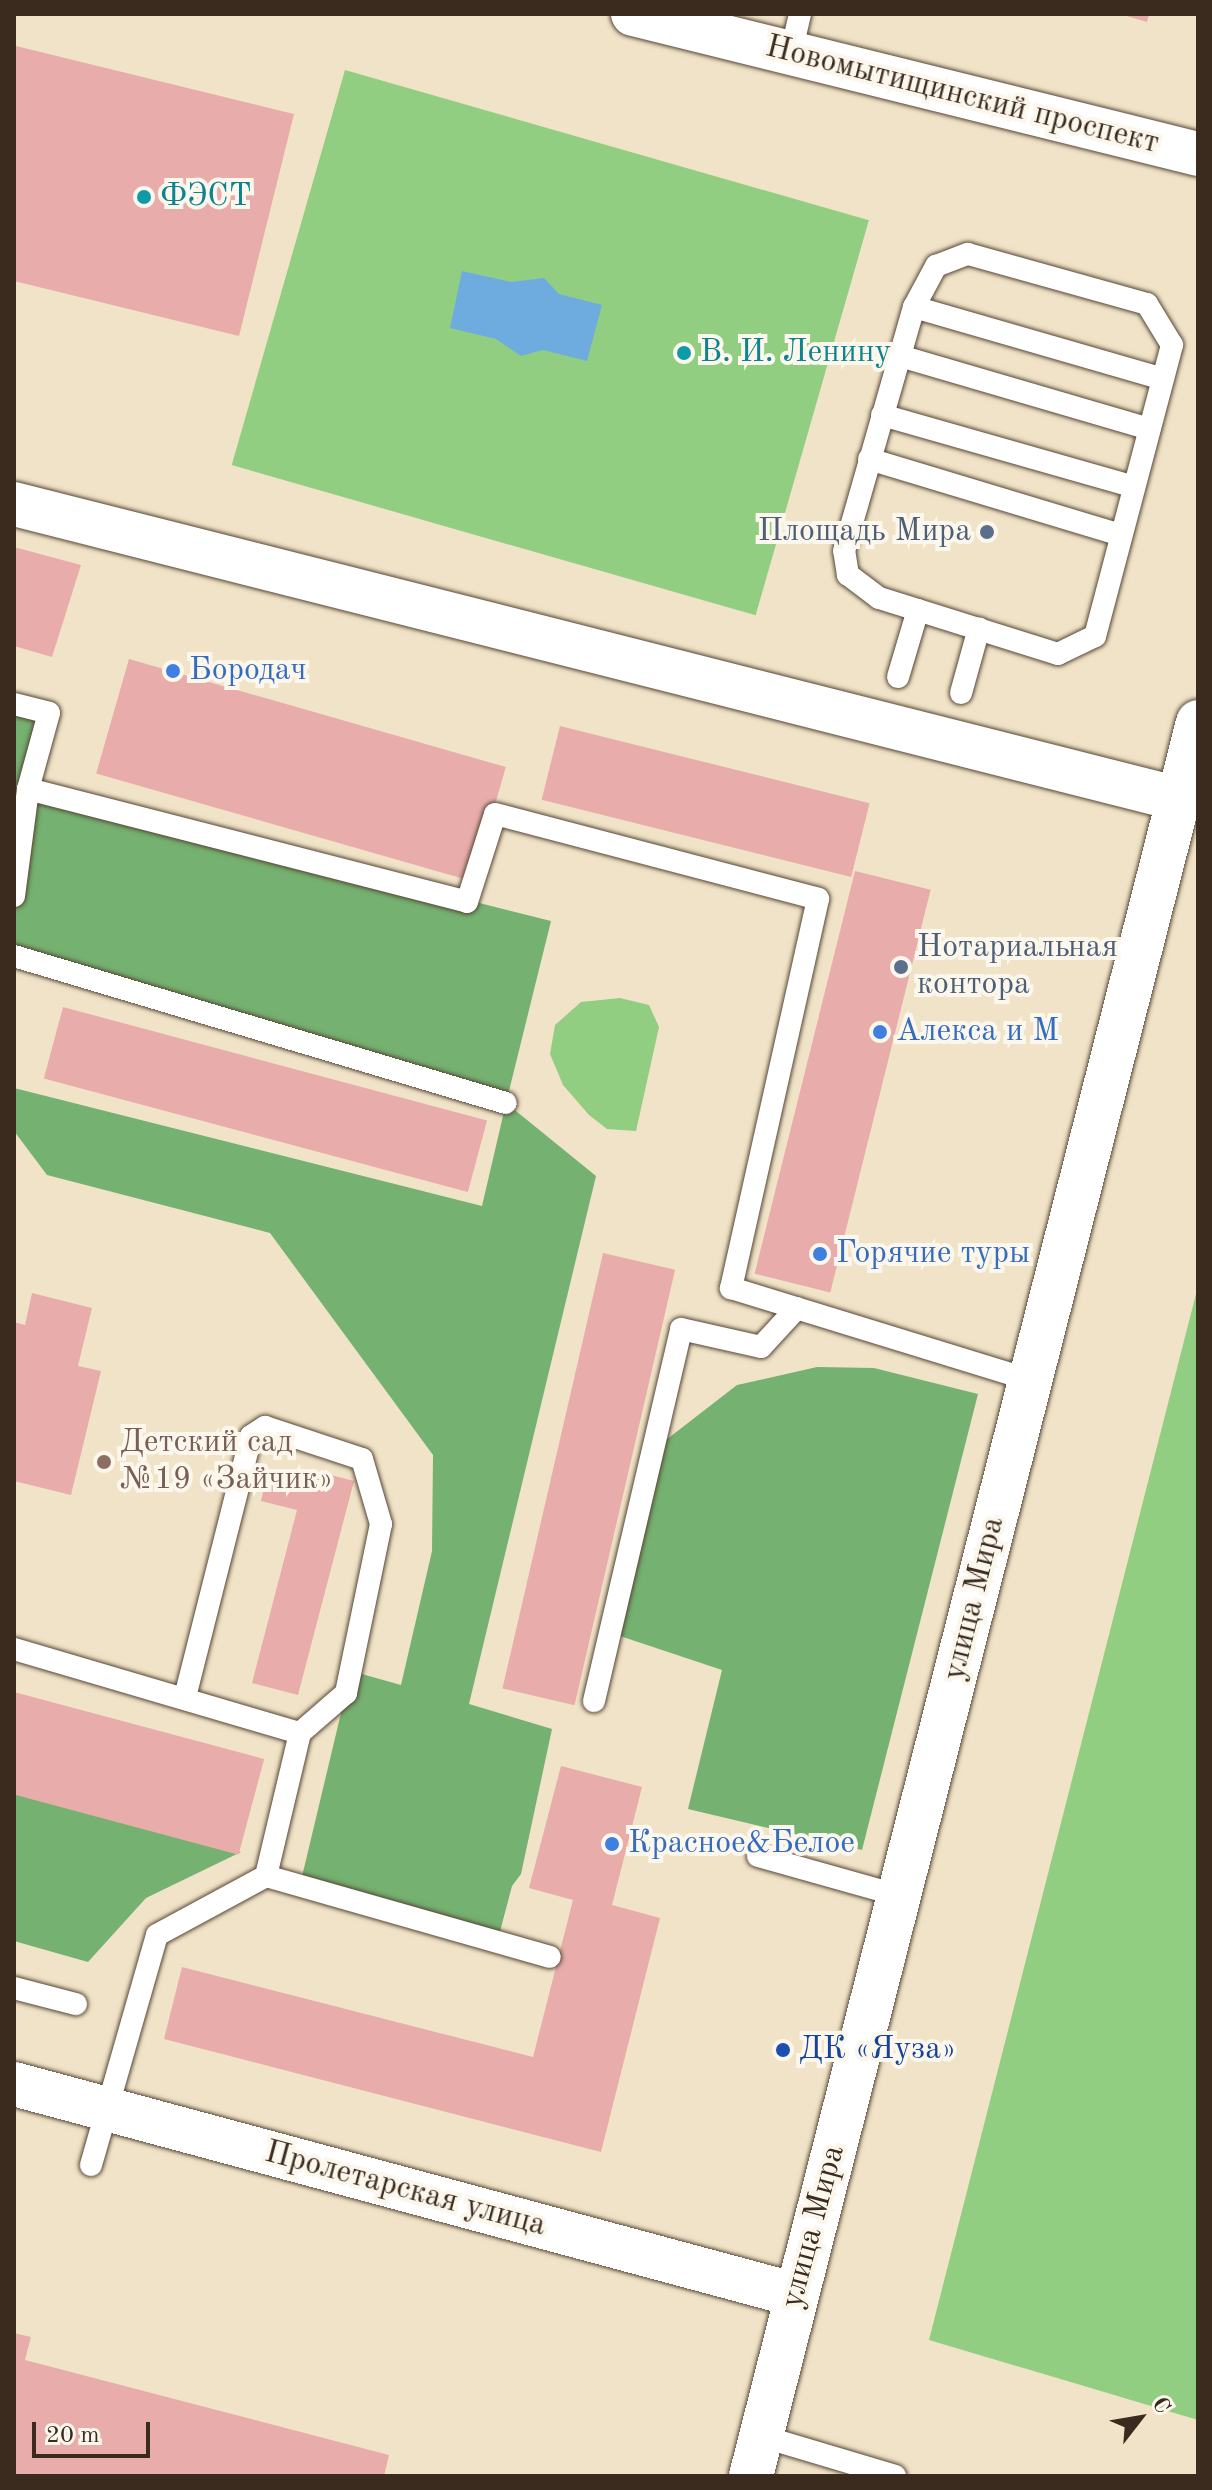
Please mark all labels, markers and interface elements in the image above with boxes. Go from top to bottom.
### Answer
street label: Новомытищинский проспект [761,28,1163,164]
place label: ФЭСТ [160,178,252,216]
marker: ФЭСТ [135,188,153,206]
place label: В. И. Ленину [700,334,891,372]
marker: В. И. Ленину [675,344,693,362]
place label: Площадь Мира [758,513,971,551]
marker: Площадь Мира [978,523,996,541]
place label: Бородач [189,652,307,690]
marker: Бородач [164,662,182,680]
place label: Нотариальная контора [917,930,1118,1005]
marker: Нотариальная контора [892,958,910,976]
place label: Алекса и М [896,1013,1059,1051]
marker: Алекса и М [871,1023,889,1041]
place label: Горячие туры [836,1235,1030,1273]
marker: Горячие туры [811,1245,829,1263]
place label: Детский сад №19 «Зайчик» [120,1425,333,1500]
marker: Детский сад №19 «Зайчик» [95,1453,113,1471]
street label: улица Мира [936,1513,1014,1685]
place label: Красное&Белое [628,1825,855,1863]
marker: Красное&Белое [603,1835,621,1853]
place label: ДК «Яуза» [799,2031,956,2069]
marker: ДК «Яуза» [774,2041,792,2059]
street label: Пролетарская улица [260,2134,550,2246]
street label: улица Мира [774,2141,854,2313]
north arrow [1100,2378,1180,2458]
text: С [1147,2394,1174,2418]
scale bar [36,2406,154,2456]
text: 20 m [46,2424,100,2448]

